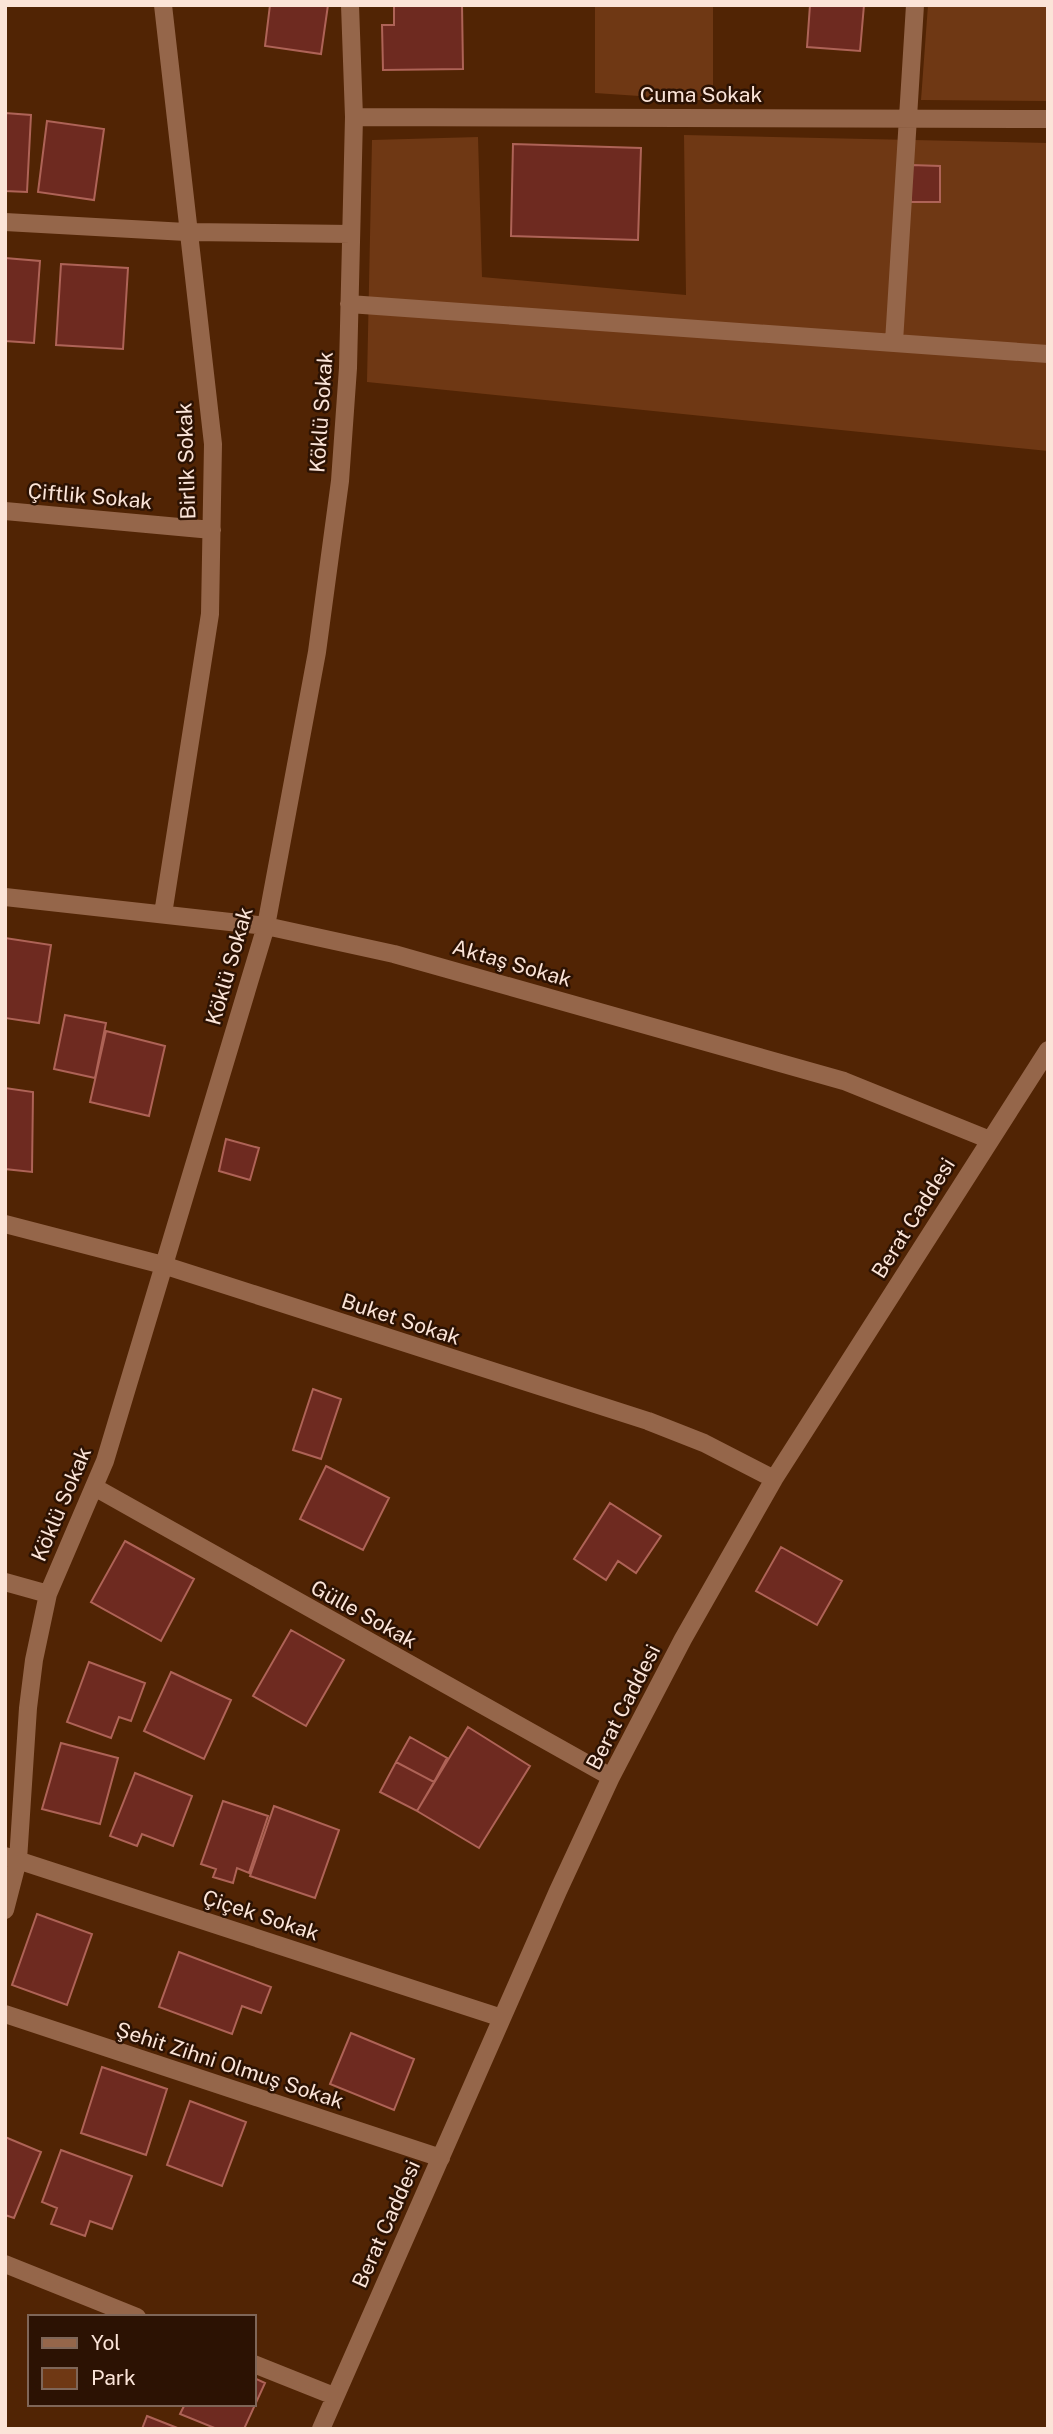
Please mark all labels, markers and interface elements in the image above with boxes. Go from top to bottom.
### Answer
street label: Cuma Sokak [640,82,762,107]
street label: Köklü Sokak [304,350,338,474]
street label: Birlik Sokak [171,402,201,520]
street label: Çiftlik Sokak [27,478,153,514]
street label: Köklü Sokak [200,904,258,1028]
street label: Aktaş Sokak [450,934,575,992]
street label: Berat Caddesi [866,1153,960,1283]
street label: Buket Sokak [339,1288,464,1350]
street label: Köklü Sokak [26,1443,96,1565]
street label: Gülle Sokak [307,1575,422,1653]
street label: Berat Caddesi [581,1640,665,1774]
street label: Çiçek Sokak [200,1884,322,1946]
street label: Şehit Zihni Olmuş Sokak [113,2016,347,2114]
street label: Berat Caddesi [347,2156,425,2292]
legend [28,2315,256,2406]
text: Yol [91,2330,121,2355]
text: Park [91,2365,136,2390]

